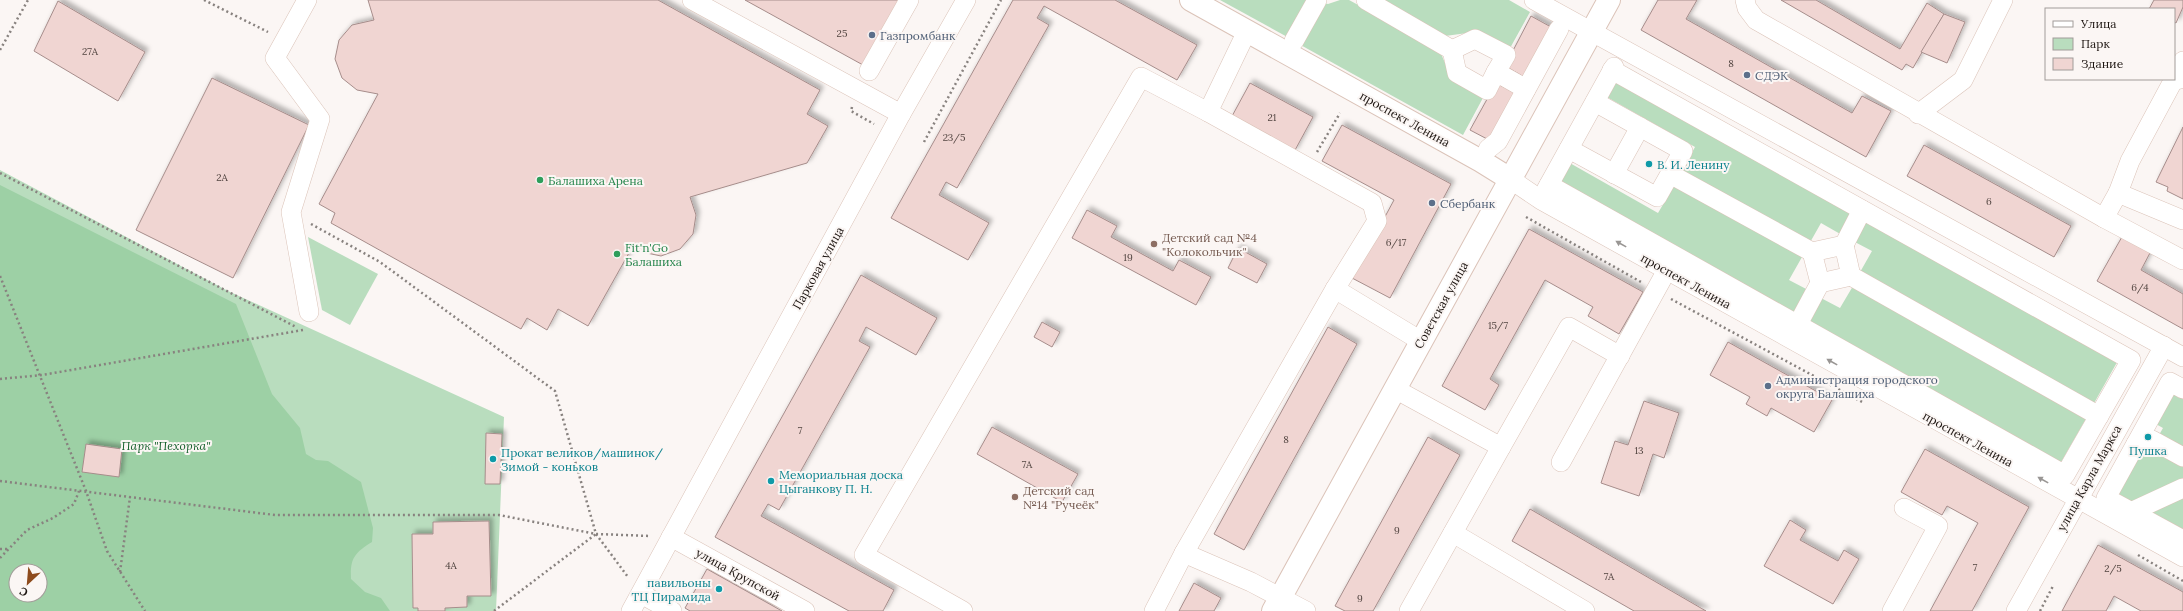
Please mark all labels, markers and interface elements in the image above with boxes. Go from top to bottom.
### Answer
legend [2045,8,2175,80]
text: Улица [2080,16,2117,31]
house number: 25 [837,27,847,40]
place label: Газпромбанк [880,28,956,43]
marker: Газпромбанк [867,30,877,40]
text: Парк [2081,36,2110,51]
house number: 27А [82,45,99,58]
text: Здание [2081,56,2124,71]
house number: 8 [1728,57,1734,70]
place label: СДЭК [1755,68,1789,83]
marker: СДЭК [1742,70,1752,80]
street label: проспект Ленина [1357,88,1453,150]
house number: 21 [1267,111,1277,124]
house number: 23/5 [943,131,965,144]
place label: В. И. Ленину [1657,157,1730,172]
marker: В. И. Ленину [1644,159,1654,169]
house number: 2А [216,171,229,184]
place label: Балашиха Арена [548,173,643,188]
marker: Балашиха Арена [535,175,545,185]
house number: 6 [1986,195,1992,208]
place label: Сбербанк [1440,196,1496,211]
marker: Сбербанк [1427,198,1437,208]
street label: Парковая улица [789,224,847,312]
place label: Детский сад №4 "Колокольчик" [1162,230,1257,259]
house number: 6/17 [1386,236,1407,249]
marker: Детский сад №4 "Колокольчик" [1149,239,1159,249]
place label: Fit'n'Go Балашиха [625,240,682,269]
one-way arrow [1615,241,1627,248]
marker: Fit'n'Go Балашиха [612,249,622,259]
street label: проспект Ленина [1638,250,1734,312]
house number: 19 [1123,251,1133,264]
street label: Советская улица [1411,259,1471,351]
house number: 6/4 [2131,281,2149,294]
house number: 15/7 [1488,319,1508,332]
one-way arrow [1826,359,1838,366]
place label: Администрация городского округа Балашиха [1775,372,1938,401]
marker: Администрация городского округа Балашиха [1763,381,1773,391]
street label: проспект Ленина [1920,408,2016,470]
street label: улица Карла Маркса [2054,422,2124,534]
house number: 7 [798,424,803,437]
marker: Пушка [2143,432,2153,442]
house number: 8 [1283,433,1289,446]
park label: Парк "Пехорка" [122,438,210,453]
place label: Пушка [2129,443,2167,458]
house number: 13 [1634,444,1644,457]
place label: Прокат великов/машинок/ Зимой - коньков [501,445,664,474]
marker: Прокат великов/машинок/ Зимой - коньков [488,454,498,464]
house number: 7А [1022,458,1033,471]
place label: Мемориальная доска Цыганкову П. Н. [779,467,903,496]
marker: Мемориальная доска Цыганкову П. Н. [766,476,776,486]
one-way arrow [2037,477,2049,484]
place label: Детский сад №14 "Ручеёк" [1023,483,1099,512]
marker: Детский сад №14 "Ручеёк" [1010,492,1020,502]
house number: 9 [1394,524,1400,537]
street label: улица Крупской [693,545,783,603]
house number: 4А [445,559,458,572]
house number: 7 [1973,561,1978,574]
house number: 2/5 [2104,562,2122,575]
north arrow [8,563,48,603]
house number: 7А [1604,570,1615,583]
place label: павильоны ТЦ Пирамида [632,575,711,604]
text: С [17,584,30,600]
marker: павильоны ТЦ Пирамида [714,584,724,594]
house number: 9 [1357,592,1363,605]

